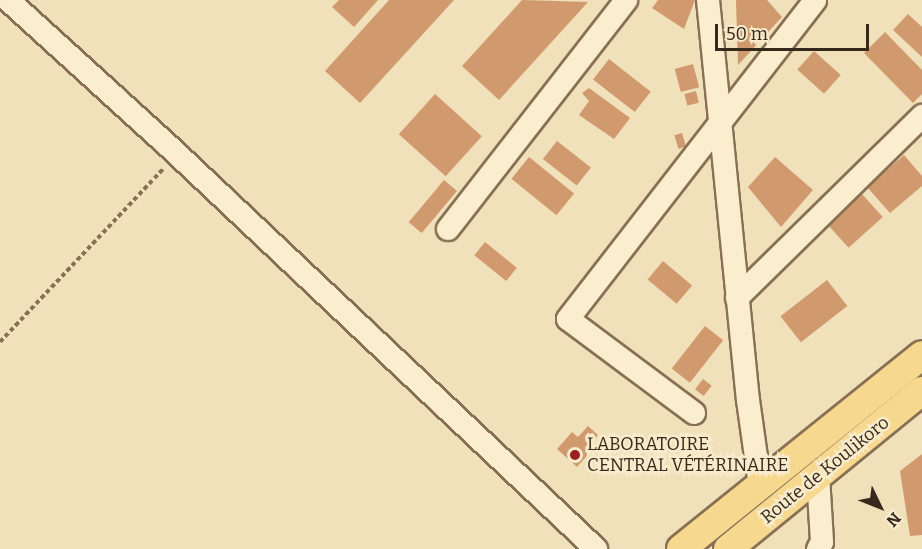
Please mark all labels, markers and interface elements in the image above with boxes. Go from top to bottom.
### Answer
scale bar [718,12,872,50]
text: 50 m [726,23,768,45]
street label: Route de Koulikoro [757,412,893,528]
place label: LABORATOIRE CENTRAL VÉTÉRINAIRE [587,434,788,476]
marker: LABORATOIRE CENTRAL VÉTÉRINAIRE [568,448,582,462]
north arrow [850,477,910,537]
text: N [882,509,905,531]

